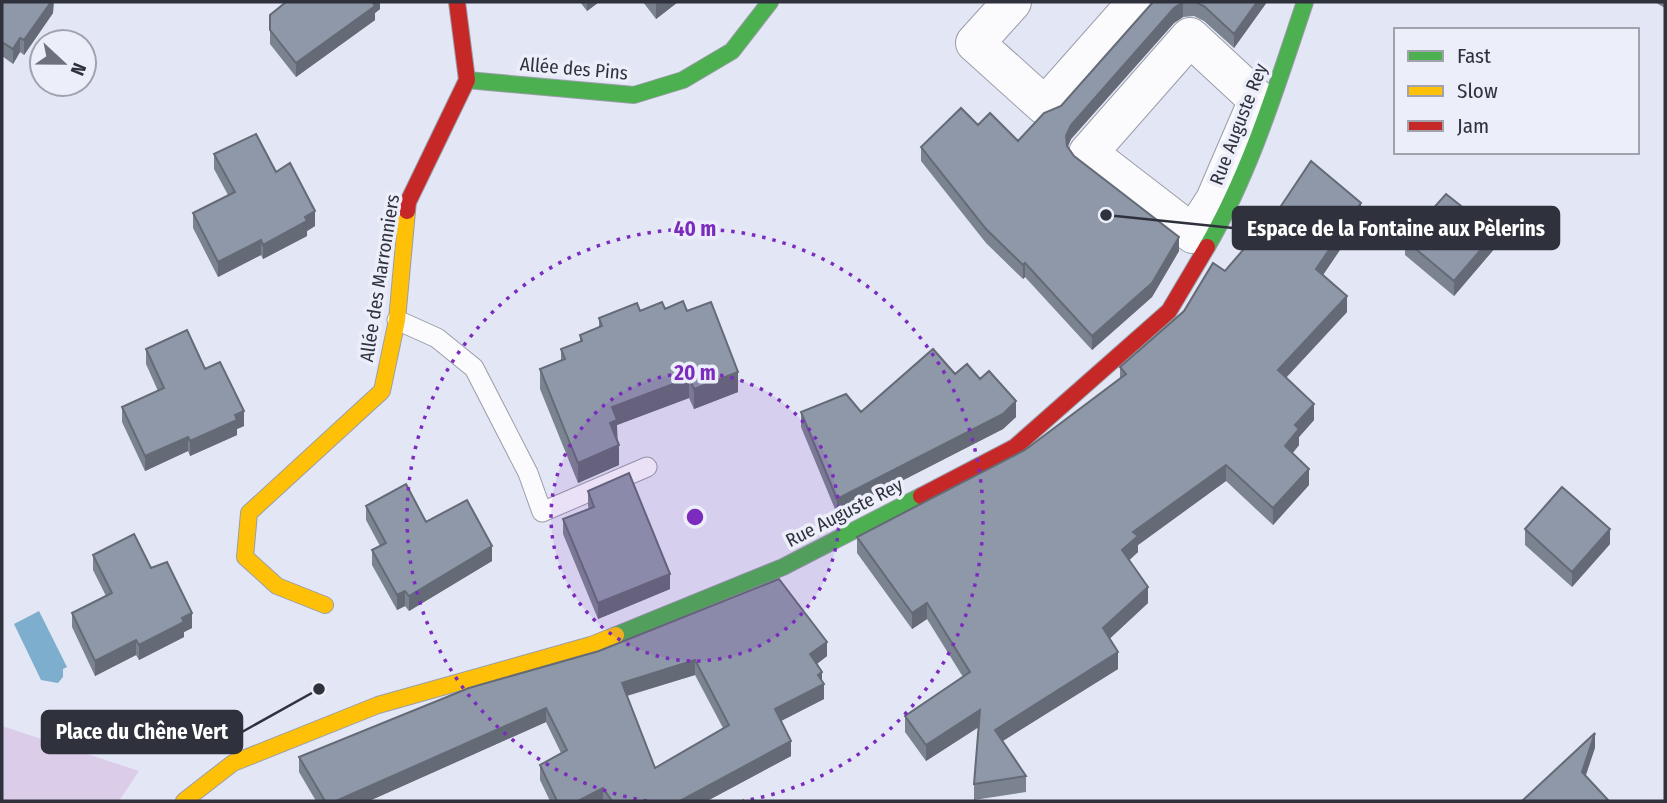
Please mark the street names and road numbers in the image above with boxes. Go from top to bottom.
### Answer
street label: Allée des Pins [519,52,629,85]
street label: Rue Auguste Rey [1205,60,1272,188]
street label: Allée des Marronniers [355,193,404,364]
street label: Rue Auguste Rey [782,473,907,552]

